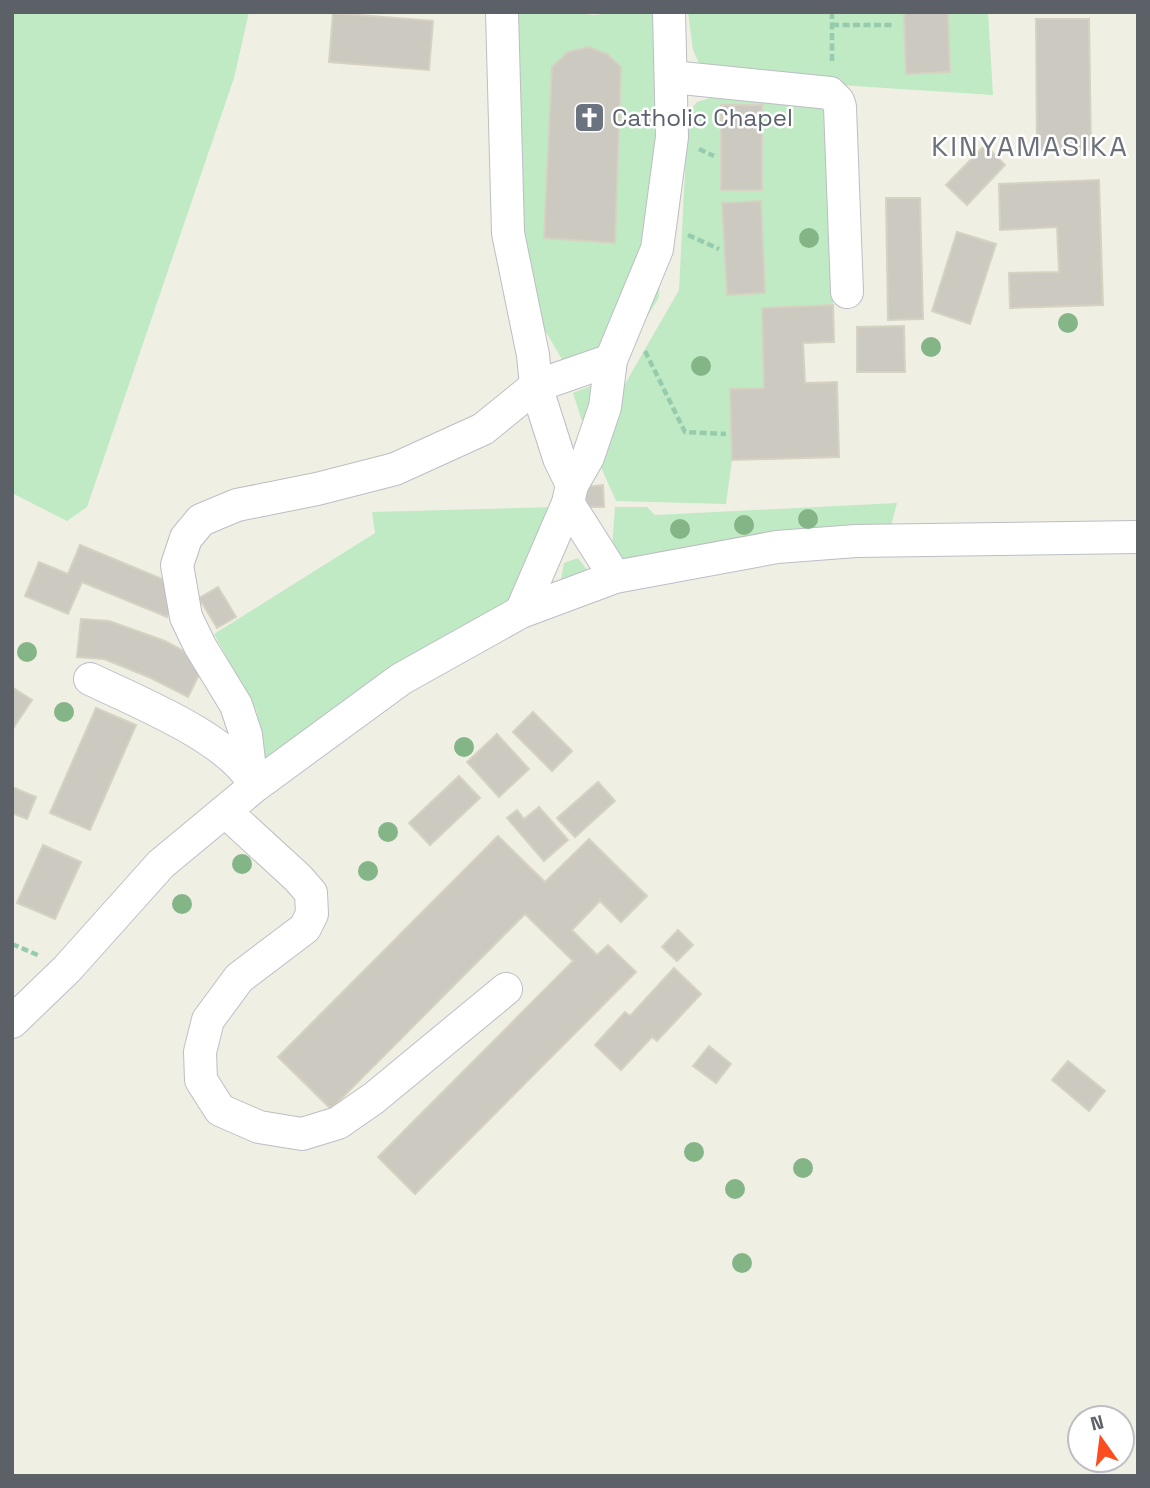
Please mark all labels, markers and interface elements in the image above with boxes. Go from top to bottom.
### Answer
church icon: Catholic Chapel [572,101,606,135]
place label: Catholic Chapel [612,102,793,133]
district label: KINYAMASIKA [931,128,1129,164]
north arrow [1066,1404,1136,1474]
text: N [1088,1409,1106,1437]

